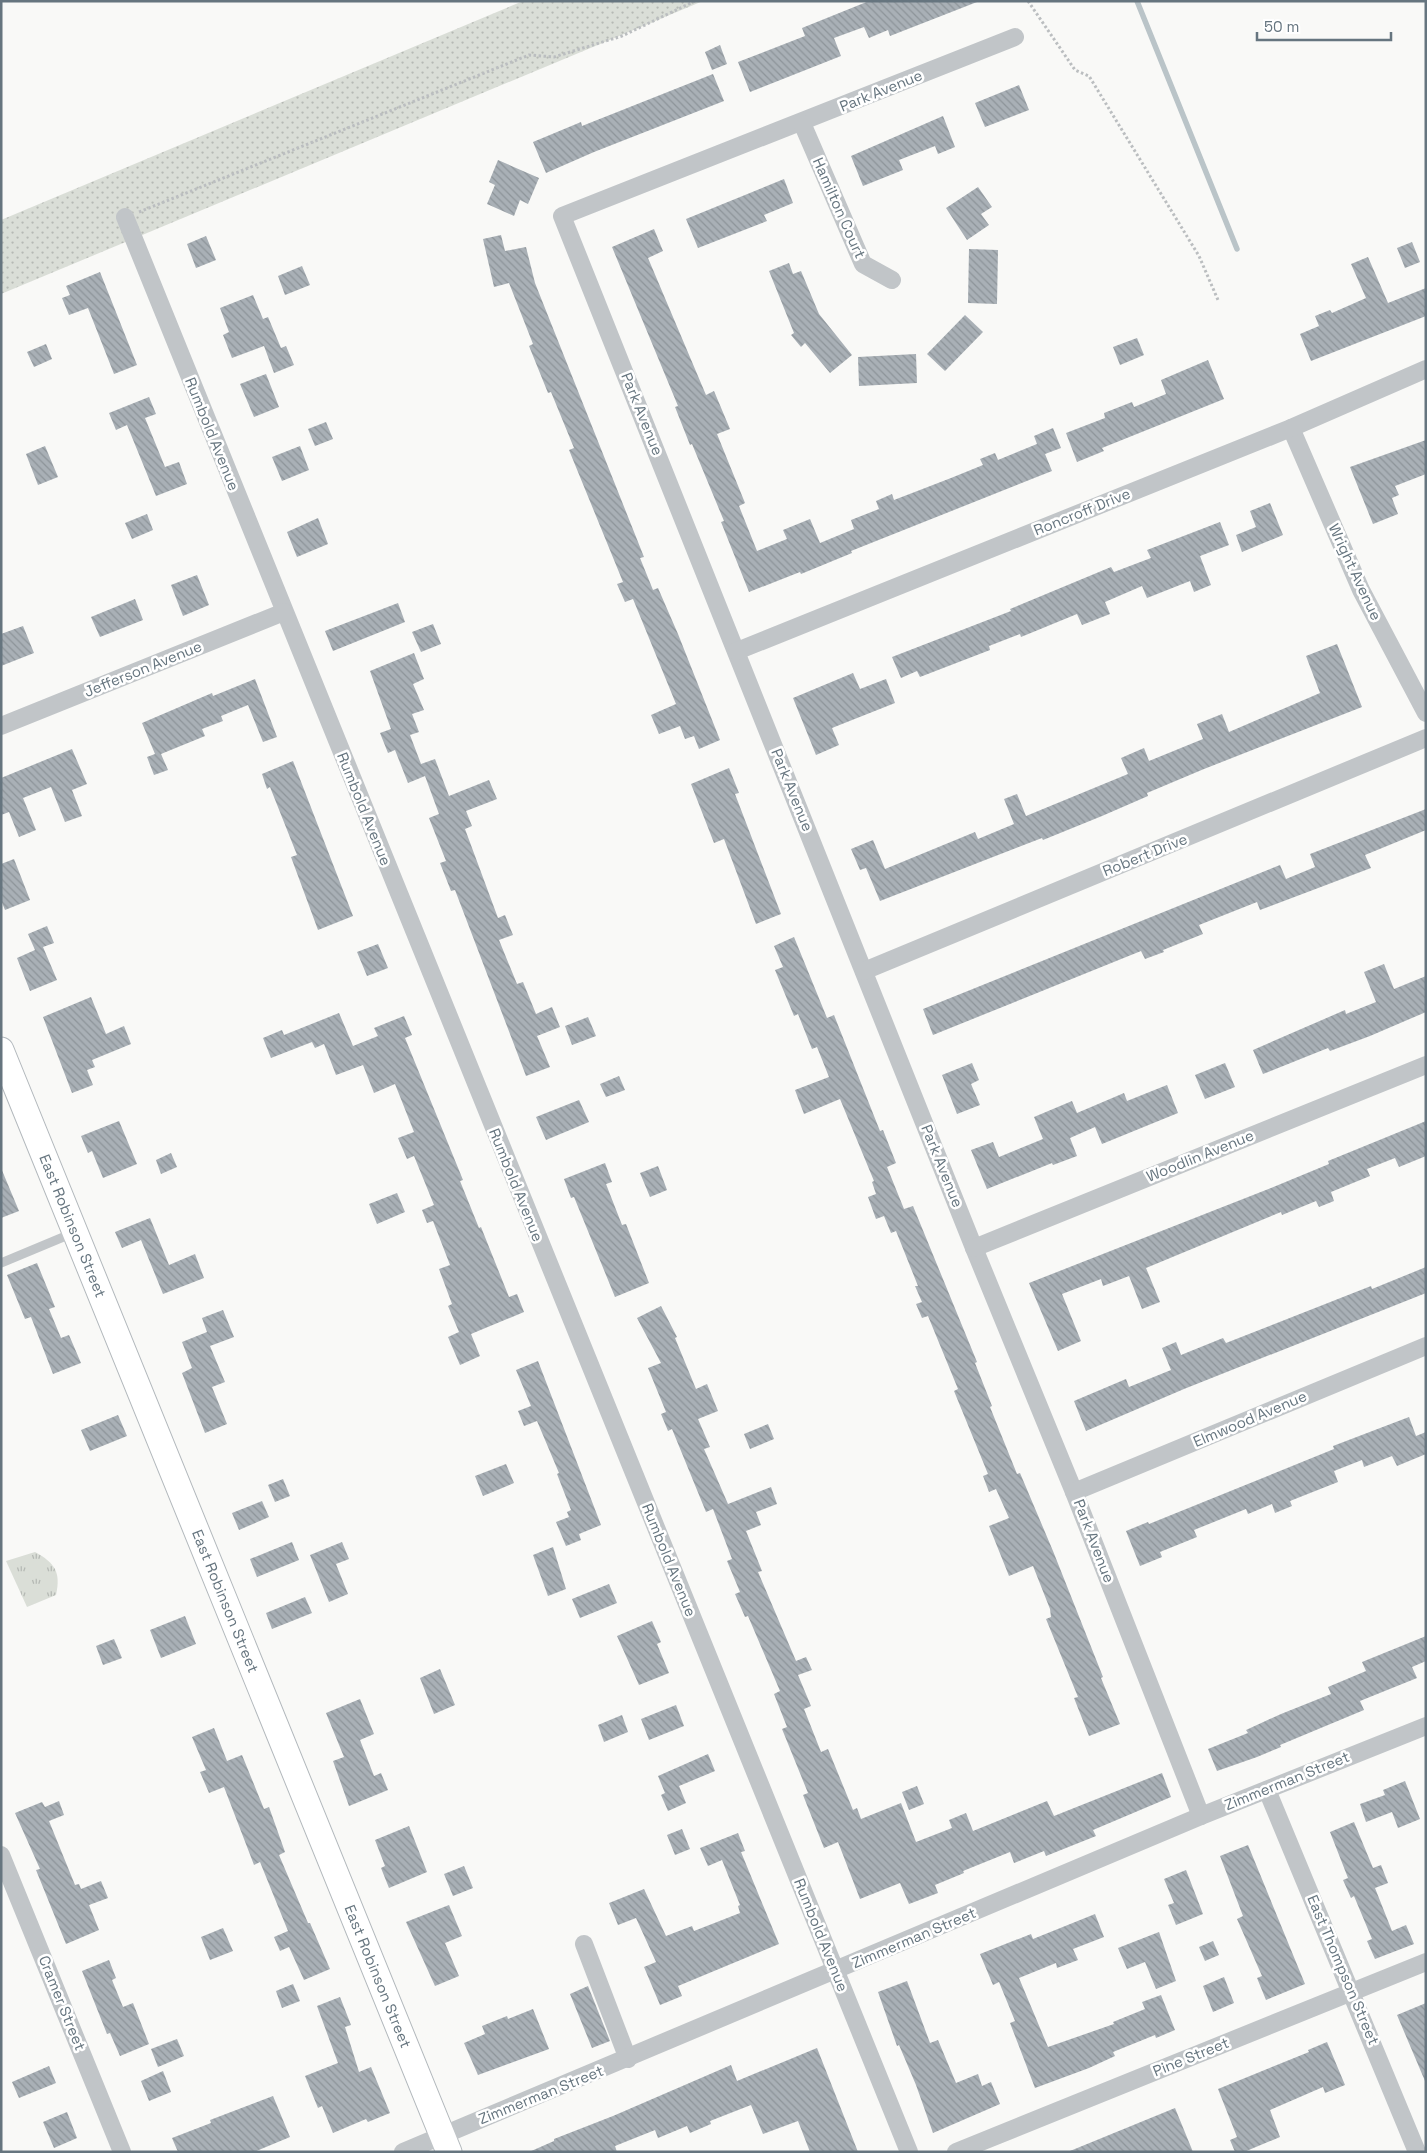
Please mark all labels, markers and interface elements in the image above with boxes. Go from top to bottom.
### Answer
scale bar [1257,10,1391,42]
text: 50 m [1264,17,1299,36]
street label: Park Avenue [837,65,925,116]
street label: Hamilton Court [809,154,870,261]
street label: Park Avenue [617,370,668,458]
street label: Rumbold Avenue [181,374,244,493]
street label: Roncroff Drive [1031,483,1133,540]
street label: Wright Avenue [1325,520,1386,623]
street label: Jefferson Avenue [81,636,205,701]
street label: Park Avenue [767,746,818,834]
street label: Rumbold Avenue [333,749,396,868]
street label: Robert Drive [1100,829,1190,880]
street label: Park Avenue [917,1122,968,1210]
street label: Rumbold Avenue [485,1125,548,1244]
street label: Woodlin Avenue [1143,1125,1256,1186]
street label: East Robinson Street [35,1151,111,1300]
street label: Elmwood Avenue [1190,1386,1310,1451]
street label: Park Avenue [1070,1496,1119,1585]
street label: Rumbold Avenue [638,1500,701,1619]
street label: East Robinson Street [188,1527,263,1676]
street label: Zimmerman Street [1222,1747,1352,1814]
street label: Rumbold Avenue [790,1875,853,1994]
street label: East Thompson Street [1303,1892,1384,2048]
street label: East Robinson Street [340,1902,416,2051]
street label: Zimmerman Street [849,1903,979,1972]
street label: Cramer Street [35,1953,90,2053]
street label: Pine Street [1150,2033,1232,2080]
street label: Zimmerman Street [476,2061,606,2128]

